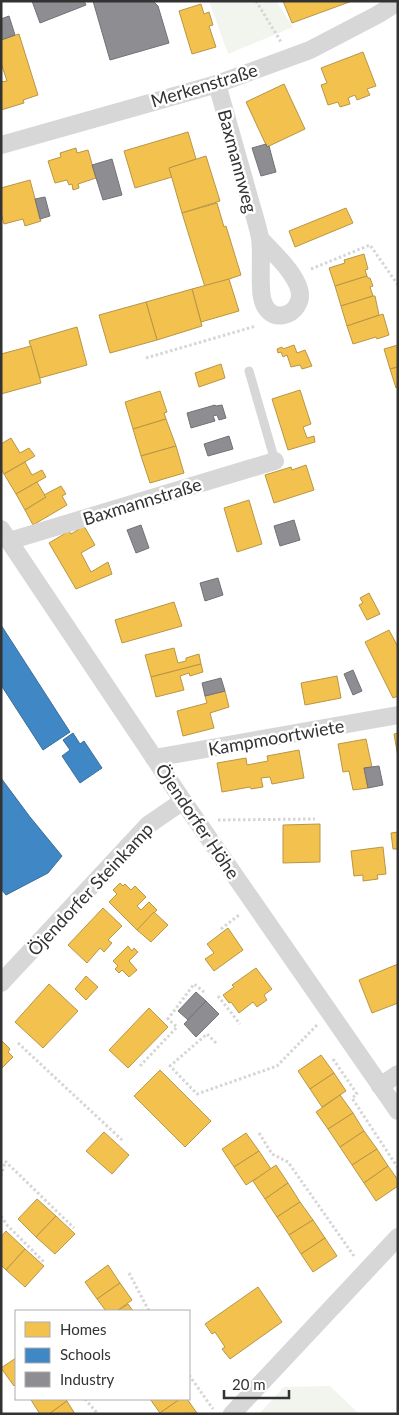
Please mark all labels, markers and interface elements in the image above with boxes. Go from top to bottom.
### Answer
street label: Merkenstraße [148,58,260,112]
street label: Baxmannweg [214,107,262,215]
street label: Baxmannstraße [80,473,204,529]
street label: Kampmoortwiete [206,714,346,760]
street label: Öjendorfer Höhe [151,759,245,883]
street label: Öjendorfer Steinkamp [23,818,157,960]
legend [15,1310,190,1400]
text: Homes [60,1320,106,1338]
text: Schools [60,1345,111,1363]
scale bar [224,1368,289,1400]
text: Industry [60,1370,115,1388]
text: 20 m [232,1375,266,1393]

